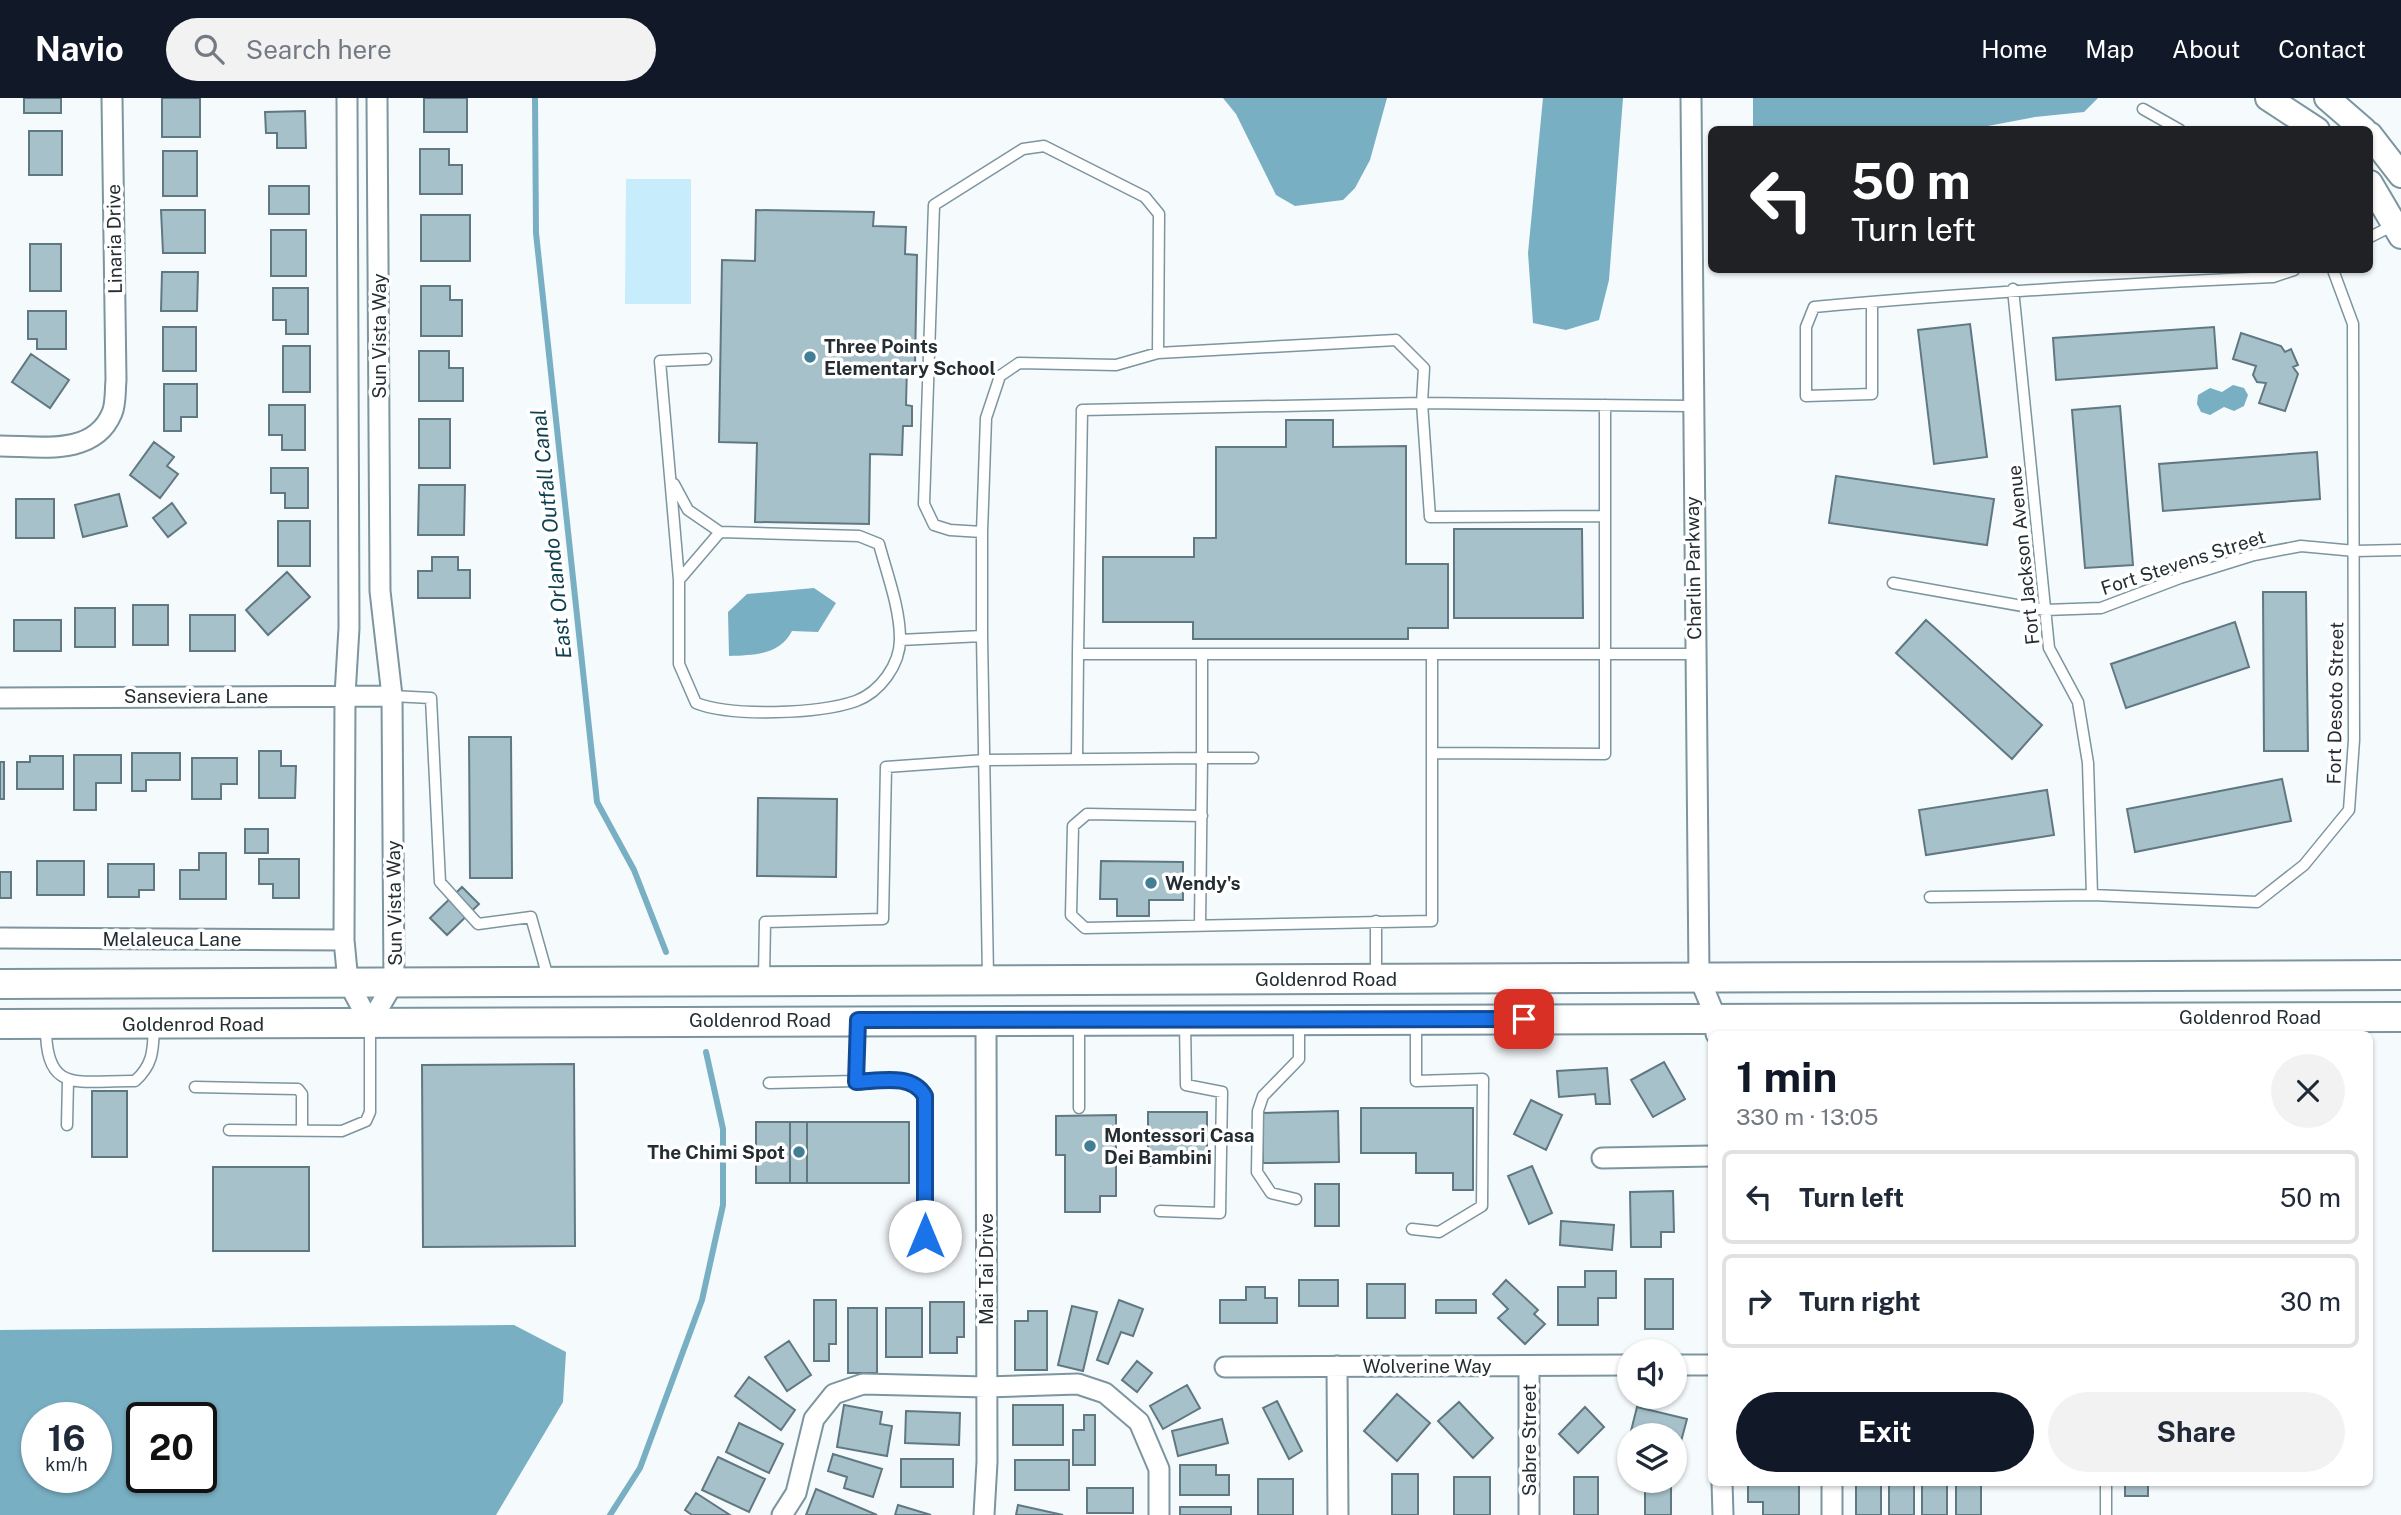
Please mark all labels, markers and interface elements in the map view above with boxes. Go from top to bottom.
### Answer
search box [166,18,656,81]
text: Navio [35,30,124,68]
icon: search [190,30,228,68]
text: Search here [246,34,392,65]
text: Home [1981,35,2047,63]
text: Map [2085,35,2134,63]
text: About [2172,35,2240,63]
text: Contact [2278,35,2366,63]
text: 50 m [1851,152,1971,210]
icon: left [1736,154,1827,245]
street label: Linaria Drive [102,184,126,294]
text: Turn left [1851,211,1976,248]
street label: Sun Vista Way [368,273,390,399]
place label: Three Points Elementary School [824,335,996,379]
marker: Three Points Elementary School [802,349,818,365]
water label: East Orlando Outfall Canal [525,408,577,660]
street label: Fort Jackson Avenue [2003,464,2043,646]
street label: Charlin Parkway [1681,496,1705,640]
street label: Fort Stevens Street [2098,525,2268,599]
street label: Fort Desoto Street [2323,622,2347,784]
street label: Sanseviera Lane [124,685,268,707]
street label: Sun Vista Way [382,840,406,966]
place label: Wendy's [1165,872,1241,894]
marker: Wendy's [1143,875,1159,891]
street label: Melaleuca Lane [103,928,241,950]
street label: Goldenrod Road [1255,968,1397,990]
pin [1494,989,1554,1049]
icon: arrive [1505,1000,1543,1038]
street label: Goldenrod Road [2179,1006,2321,1028]
street label: Goldenrod Road [689,1009,831,1031]
street label: Goldenrod Road [122,1013,264,1035]
text: 1 min [1736,1052,1837,1101]
button: close [2271,1054,2345,1128]
text: 330 m · 13:05 [1736,1103,1878,1130]
place label: Montessori Casa Dei Bambini [1104,1124,1255,1168]
marker: Montessori Casa Dei Bambini [1082,1138,1098,1154]
place label: The Chimi Spot [647,1141,785,1163]
marker: The Chimi Spot [791,1144,807,1160]
icon: left [1740,1178,1778,1216]
text: Turn left [1799,1182,1904,1213]
text: 50 m [2280,1182,2341,1213]
position arrow [888,1199,962,1273]
street label: Mai Tai Drive [975,1213,997,1325]
icon: right [1740,1282,1778,1320]
text: Turn right [1799,1286,1921,1317]
text: 30 m [2280,1286,2341,1317]
map controls [1617,1339,1687,1493]
button: sound [1617,1339,1687,1409]
street label: Wolverine Way [1362,1355,1492,1377]
street label: Sabre Street [1518,1384,1540,1496]
button: Exit [1736,1392,2034,1472]
button: Share [2048,1392,2345,1472]
speed limit sign: 20 [126,1402,217,1493]
text: 16 [47,1418,86,1459]
button: layers [1617,1423,1687,1493]
text: km/h [45,1454,88,1475]

